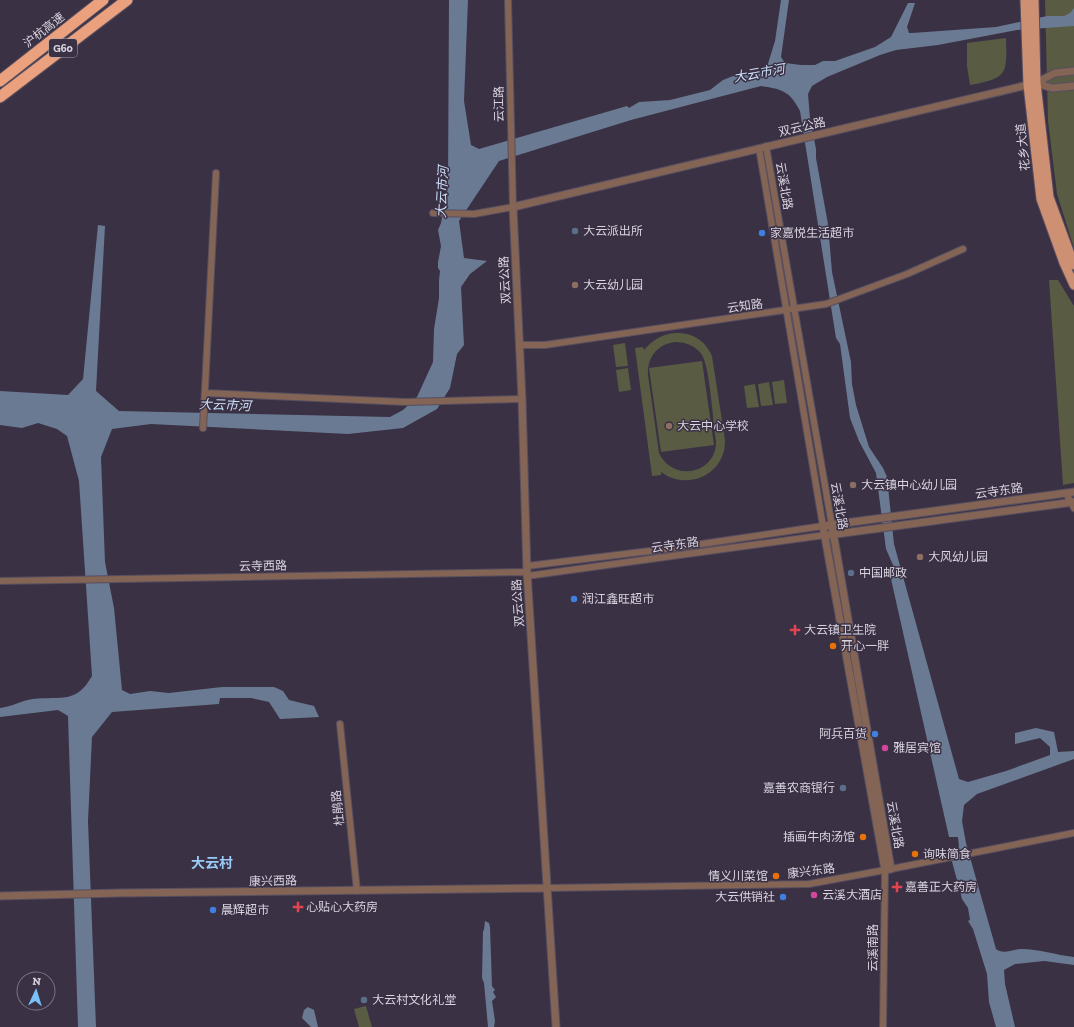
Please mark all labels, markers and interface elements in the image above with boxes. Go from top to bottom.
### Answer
street label: 沪杭高速 [21,10,67,50]
road number: G60 [49,39,77,57]
water label: 大云市河 [732,61,789,85]
street label: 云江路 [492,86,506,122]
street label: 双云公路 [777,115,827,139]
street label: 花乡大道 [1014,122,1032,172]
street label: 云溪北路 [773,161,795,211]
water label: 大云市河 [433,163,451,218]
place label: 大云派出所 [583,224,643,238]
marker: 大云派出所 [570,226,580,236]
place label: 家嘉悦生活超市 [770,226,854,240]
marker: 家嘉悦生活超市 [757,228,767,238]
street label: 双云公路 [497,256,513,304]
place label: 大云幼儿园 [583,278,643,292]
marker: 大云幼儿园 [570,280,580,290]
street label: 云知路 [726,297,764,315]
water label: 大云市河 [199,397,254,414]
place label: 大云中心学校 [677,419,749,433]
marker: 大云中心学校 [664,421,674,431]
place label: 大云镇中心幼儿园 [861,478,957,492]
marker: 大云镇中心幼儿园 [848,480,858,490]
street label: 云溪北路 [828,481,850,531]
street label: 云寺东路 [974,481,1024,501]
street label: 云寺东路 [650,535,700,555]
place label: 大风幼儿园 [928,550,988,564]
marker: 大风幼儿园 [915,552,925,562]
street label: 云寺西路 [239,559,287,573]
place label: 中国邮政 [859,566,907,580]
marker: 中国邮政 [846,568,856,578]
street label: 双云公路 [509,579,527,627]
place label: 润江鑫旺超市 [582,592,654,606]
marker: 润江鑫旺超市 [569,594,579,604]
place label: 大云镇卫生院 [804,623,876,637]
marker: 大云镇卫生院 [789,624,801,636]
place label: 开心一胖 [841,639,889,653]
marker: 开心一胖 [828,641,838,651]
place label: 阿兵百货 [819,727,867,741]
marker: 阿兵百货 [870,729,880,739]
place label: 雅居宾馆 [893,741,941,755]
marker: 雅居宾馆 [880,743,890,753]
place label: 嘉善农商银行 [763,781,835,795]
marker: 嘉善农商银行 [838,783,848,793]
street label: 杜鹃路 [329,789,347,827]
street label: 云溪北路 [884,800,906,850]
place label: 插画牛肉汤馆 [783,830,855,844]
marker: 插画牛肉汤馆 [858,832,868,842]
place label: 询味简食 [923,847,971,861]
marker: 询味简食 [910,849,920,859]
district label: 大云村 [191,855,233,872]
street label: 康兴东路 [786,861,836,881]
place label: 情义川菜馆 [708,869,768,883]
marker: 情义川菜馆 [771,871,781,881]
street label: 康兴西路 [249,874,297,888]
place label: 嘉善正大药房 [905,880,977,894]
marker: 嘉善正大药房 [892,882,902,892]
place label: 云溪大酒店 [822,888,882,902]
place label: 大云供销社 [715,890,775,904]
marker: 云溪大酒店 [809,890,819,900]
marker: 大云供销社 [778,892,788,902]
place label: 心贴心大药房 [306,900,378,914]
marker: 心贴心大药房 [293,902,303,912]
place label: 晨辉超市 [221,903,269,917]
marker: 晨辉超市 [208,905,218,915]
street label: 云溪南路 [866,924,880,972]
north arrow [16,971,56,1011]
text: N [32,975,42,988]
place label: 大云村文化礼堂 [372,993,456,1007]
marker: 大云村文化礼堂 [359,995,369,1005]

